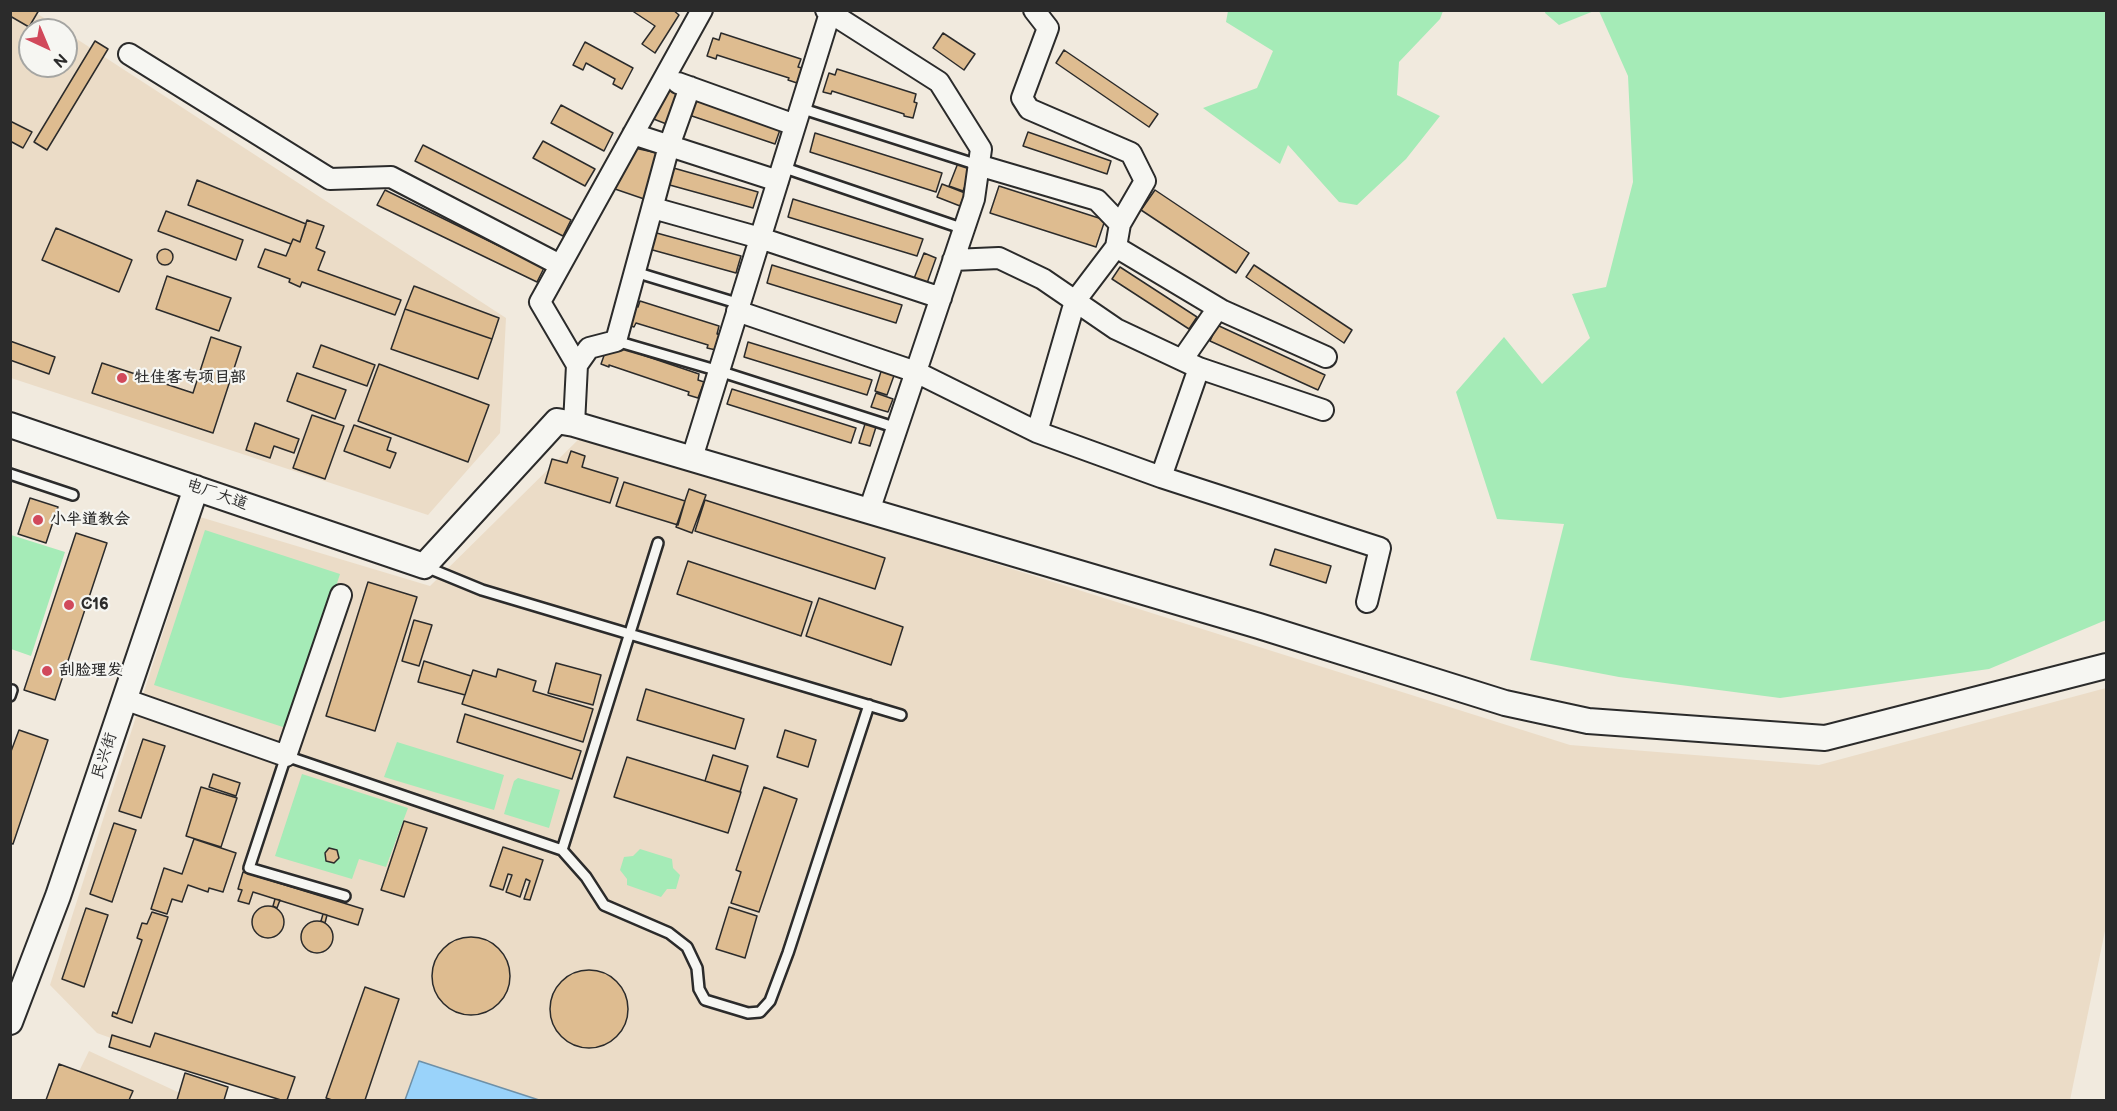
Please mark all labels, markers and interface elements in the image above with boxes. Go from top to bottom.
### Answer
north arrow [18,18,78,78]
text: N [49,49,70,71]
place label: 牡佳客专项目部 [134,368,246,388]
marker: 牡佳客专项目部 [115,371,129,385]
street label: 电厂大道 [184,476,250,514]
place label: 小半道教会 [50,510,130,530]
marker: 小半道教会 [31,513,45,527]
place label: C16 [81,595,109,615]
marker: C16 [62,598,76,612]
place label: 刮脸理发 [59,661,123,681]
marker: 刮脸理发 [40,664,54,678]
street label: 民兴街 [88,730,122,782]

